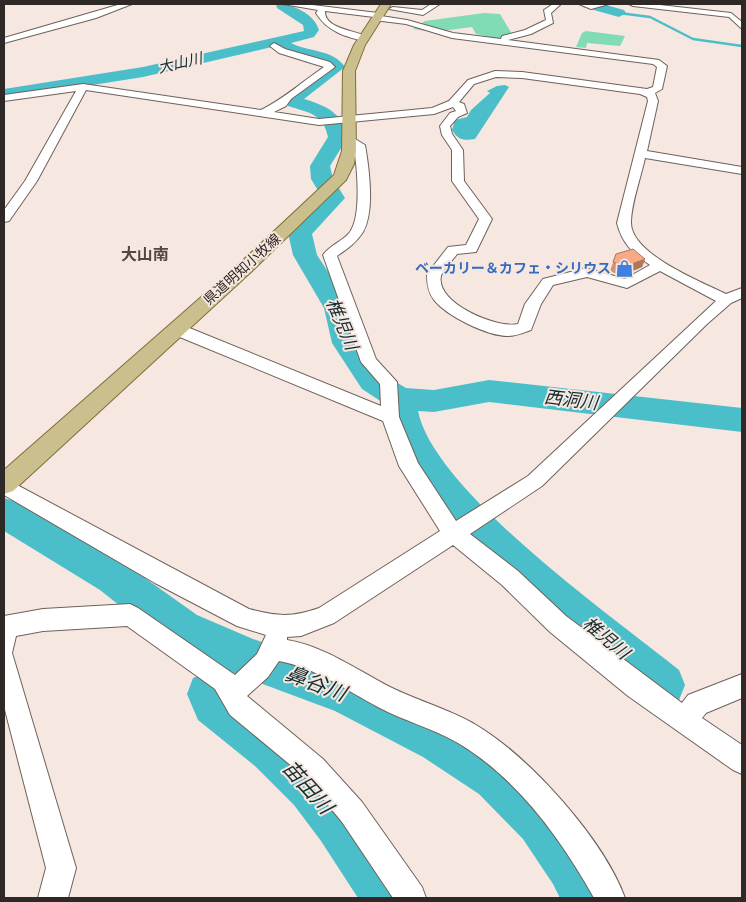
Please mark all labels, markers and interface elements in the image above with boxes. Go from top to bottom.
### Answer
water label: 大山川 [156,49,206,77]
street label: 県道明知小牧線 [200,230,284,308]
district label: 大山南 [121,245,169,264]
shop icon: ベーカリー＆カフェ・シリウス [615,258,635,278]
place label: ベーカリー＆カフェ・シリウス [415,259,611,277]
water label: 椎児川 [321,295,363,355]
water label: 西洞川 [543,386,601,414]
water label: 椎児川 [578,612,635,665]
water label: 鼻谷川 [282,660,352,707]
water label: 苗田川 [278,755,340,820]

